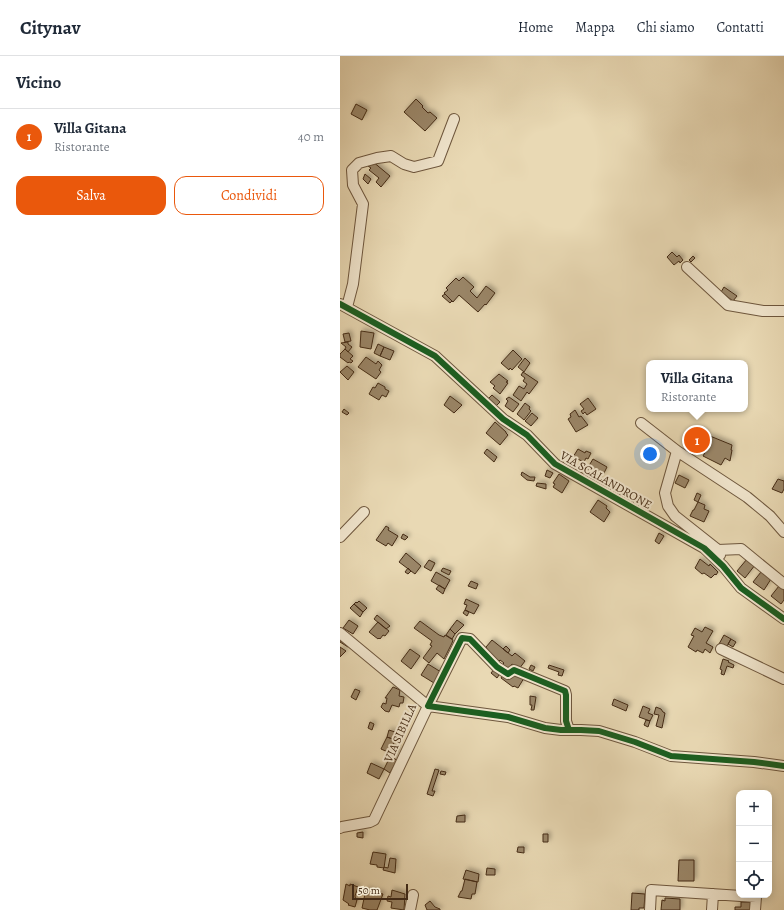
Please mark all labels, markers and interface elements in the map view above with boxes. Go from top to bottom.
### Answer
text: Citynav [20,15,81,41]
text: Home [518,18,553,37]
text: Mappa [575,18,615,37]
text: Chi siamo [637,18,695,37]
text: Contatti [717,18,764,37]
text: Vicino [16,71,61,94]
text: Villa Gitana [54,118,127,138]
text: 1 [27,128,31,145]
text: 40 m [298,128,324,145]
text: Ristorante [54,138,110,155]
button: Salva [16,176,166,215]
button: Condividi [174,176,324,215]
popup [646,360,748,412]
text: Villa Gitana [661,368,733,388]
text: Ristorante [661,388,716,405]
pin: 1 [684,425,710,455]
your location [640,444,660,464]
street label: VIA SCALANDRONE [556,447,655,513]
street label: VIA SIBILLA [380,700,420,766]
map controls [736,790,772,898]
button: + [736,790,772,826]
button: − [736,826,772,862]
button: locate [736,862,772,898]
scale bar [352,882,408,901]
text: 50 m [358,883,380,898]

